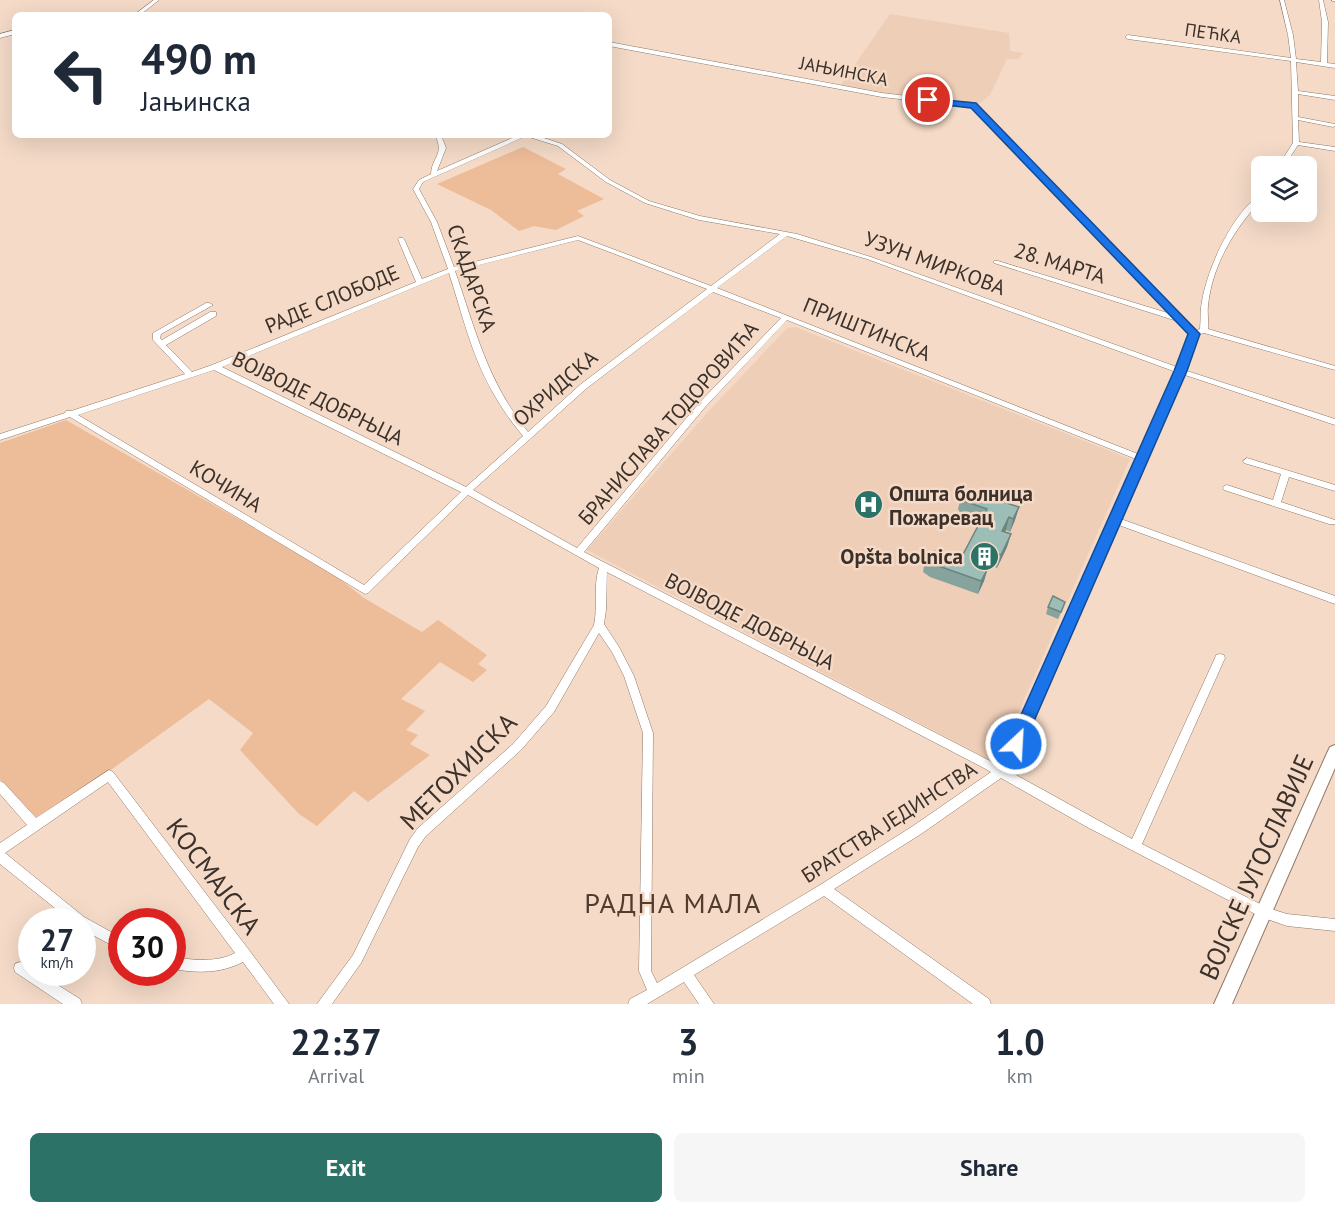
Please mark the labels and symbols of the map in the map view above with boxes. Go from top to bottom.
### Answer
street label: ПЕЋКА [1183,18,1243,48]
street label: ЈАЊИНСКА [797,51,891,91]
pin [902,74,953,125]
street label: СКАДАРСКА [441,221,503,336]
street label: УЗУН МИРКОВА [861,225,1010,301]
street label: 28. МАРТА [1011,236,1110,290]
street label: РАДЕ СЛОБОДЕ [261,259,403,339]
street label: ПРИШТИНСКА [799,291,936,367]
street label: БРАНИСЛАВА ТОДОРОВИЋА [572,315,764,530]
street label: ОХРИДСКА [507,343,603,432]
street label: ВОЈВОДЕ ДОБРЊЦА [228,345,409,452]
street label: КОЧИНА [185,454,268,519]
place label: Општа болница Пожаревац [889,480,1033,531]
hospital icon: Општа болница Пожаревац [852,489,884,521]
building icon: Opšta bolnica [968,540,1000,572]
place label: Opšta bolnica [840,543,963,570]
street label: ВОЈВОДЕ ДОБРЊЦА [660,566,840,676]
street label: МЕТОХИЈСКА [393,706,523,836]
position arrow [984,712,1048,776]
street label: ВОЈСКЕ ЈУГОСЛАВИЈЕ [1191,749,1321,985]
street label: БРАТСТВА ЈЕДИНСТВА [796,755,982,889]
street label: КОСМАЈСКА [160,811,268,941]
district label: РАДНА МАЛА [584,884,762,921]
speed limit sign: 30 [108,908,186,986]

